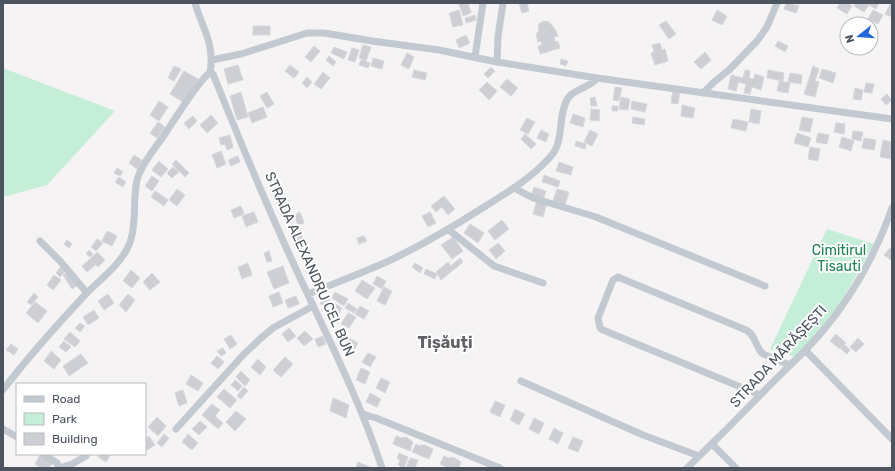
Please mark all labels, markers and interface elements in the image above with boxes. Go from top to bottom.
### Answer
north arrow [839,16,879,56]
text: N [843,33,857,44]
street label: STRADA ALEXANDRU CEL BUN [261,169,358,359]
park label: Cimitirul Tisauti [812,242,866,275]
street label: STRADA MĂRĂȘEȘTI [726,301,830,411]
district label: Tișăuți [417,333,473,352]
legend [16,383,146,455]
text: Road [52,392,80,406]
text: Park [52,412,78,426]
text: Building [52,432,98,446]

